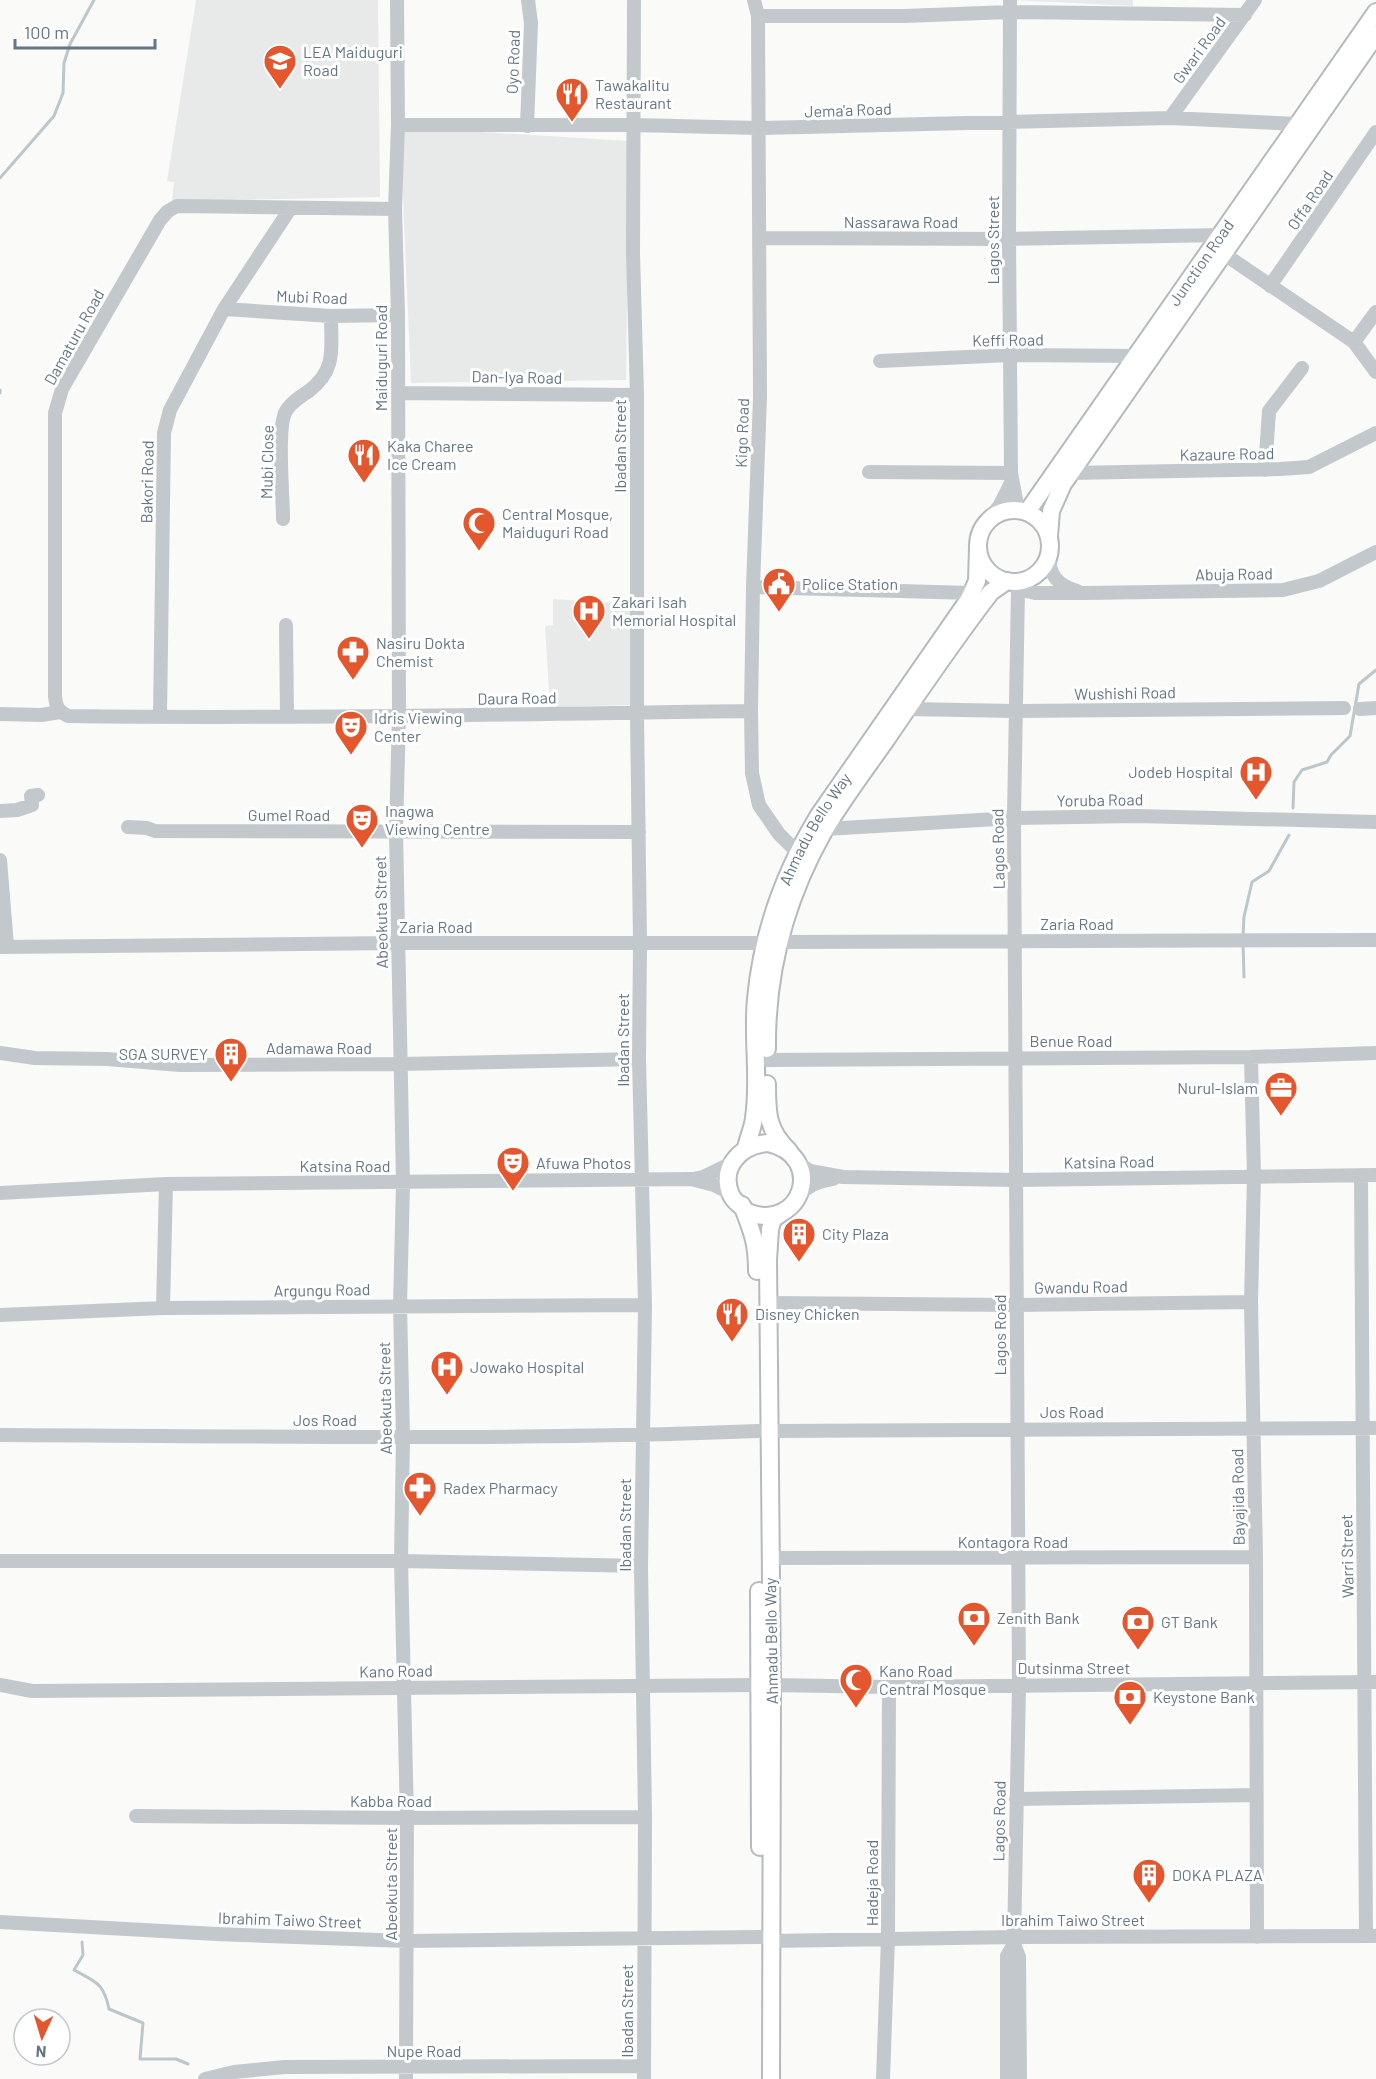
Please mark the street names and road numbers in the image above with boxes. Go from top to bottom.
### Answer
street label: Gwari Road [1168,13,1229,87]
street label: Oyo Road [502,29,523,94]
street label: Jema'a Road [804,98,892,121]
street label: Offa Road [1283,166,1336,233]
street label: Lagos Street [983,195,1002,285]
street label: Nassarawa Road [844,212,958,231]
street label: Junction Road [1164,216,1237,309]
street label: Damaturu Road [39,285,108,388]
street label: Mubi Road [276,286,348,307]
street label: Maiduguri Road [371,305,390,411]
street label: Keffi Road [972,329,1044,350]
street label: Dan-Iya Road [471,366,563,387]
street label: Kigo Road [731,398,752,468]
street label: Ibadan Street [610,399,629,493]
street label: Mubi Close [256,425,277,499]
street label: Bakori Road [136,440,157,524]
street label: Kazaure Road [1179,443,1274,464]
street label: Abuja Road [1195,563,1273,584]
street label: Wushishi Road [1074,682,1176,703]
street label: Daura Road [477,687,557,708]
street label: Ahmadu Bello Way [775,768,855,888]
street label: Yoruba Road [1056,789,1144,810]
street label: Gumel Road [248,805,330,824]
street label: Lagos Road [987,808,1008,890]
street label: Abeokuta Street [370,855,391,969]
street label: Zaria Road [1040,914,1114,933]
street label: Zaria Road [399,917,473,936]
street label: Ibadan Street [613,993,632,1087]
street label: Benue Road [1030,1031,1112,1050]
street label: Adamawa Road [266,1038,372,1057]
street label: Katsina Road [1063,1151,1155,1172]
street label: Katsina Road [300,1156,390,1175]
street label: Gwandu Road [1034,1276,1128,1297]
street label: Argungu Road [273,1279,371,1300]
street label: Lagos Road [990,1295,1009,1375]
street label: Abeokuta Street [374,1341,395,1455]
street label: Jos Road [1040,1402,1104,1421]
street label: Jos Road [293,1410,357,1429]
street label: Bayajida Road [1227,1448,1248,1546]
street label: Ibadan Street [615,1478,634,1572]
street label: Warri Street [1336,1514,1357,1598]
street label: Kontagora Road [958,1532,1068,1551]
street label: Ahmadu Bello Way [760,1577,781,1705]
street label: Dutsinma Street [1018,1658,1130,1677]
street label: Kano Road [359,1660,433,1681]
street label: Lagos Road [988,1780,1009,1862]
street label: Kabba Road [350,1791,432,1810]
street label: Abeokuta Street [381,1827,400,1941]
street label: Hadeja Road [862,1840,881,1926]
street label: Ibrahim Taiwo Street [218,1907,362,1932]
street label: Ibrahim Taiwo Street [1001,1910,1145,1929]
street label: Ibadan Street [617,1964,636,2058]
street label: Nupe Road [386,2041,462,2060]

